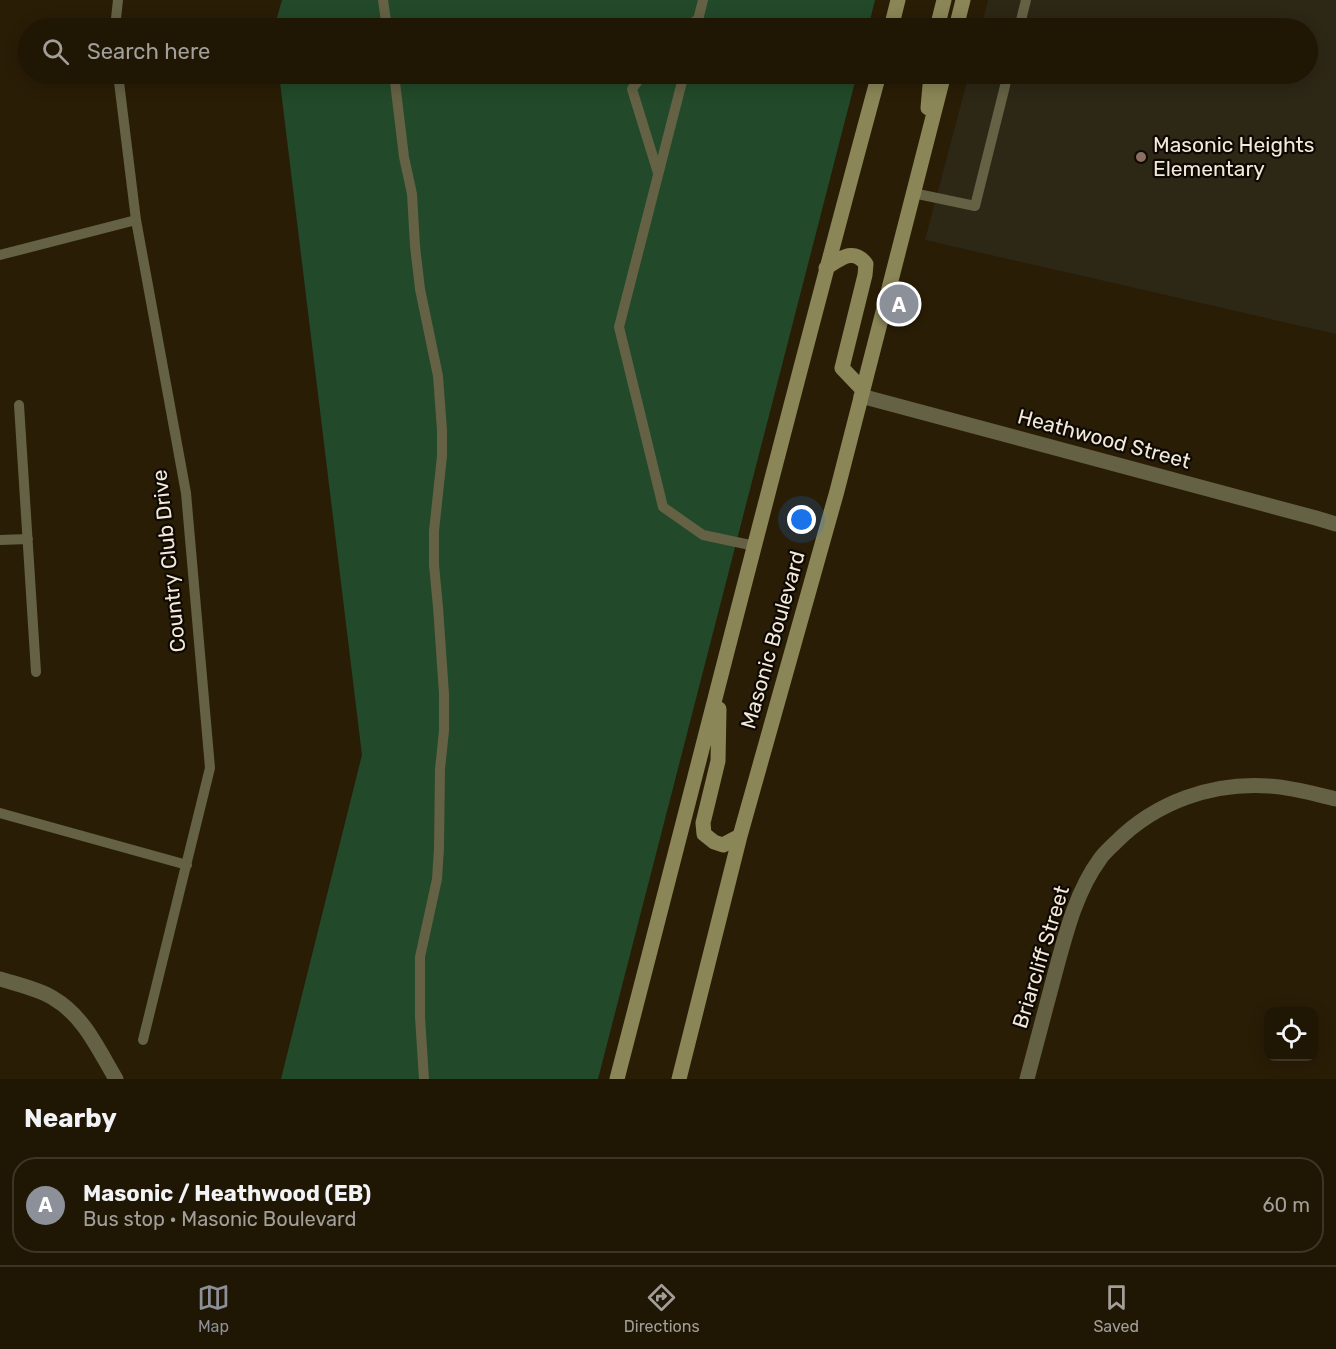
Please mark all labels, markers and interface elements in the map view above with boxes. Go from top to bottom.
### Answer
search box [18,18,1318,84]
icon: search [39,35,72,68]
text: Search here [87,38,210,65]
place label: Masonic Heights Elementary [1153,132,1315,181]
marker: Masonic Heights Elementary [1134,150,1148,164]
pin: A [880,282,918,326]
street label: Heathwood Street [1015,403,1193,474]
street label: Country Club Drive [146,468,191,654]
your location [787,505,816,534]
street label: Masonic Boulevard [735,548,810,732]
street label: Briarcliff Street [1007,882,1074,1031]
map controls [1264,1007,1318,1061]
button: locate [1264,1007,1318,1061]
text: Nearby [24,1103,117,1134]
text: Masonic / Heathwood (EB) [83,1180,371,1207]
text: A [38,1193,53,1217]
text: 60 m [1263,1193,1310,1217]
text: Bus stop · Masonic Boulevard [83,1207,356,1231]
tab: Map [197,1281,230,1336]
tab: Directions [624,1281,700,1336]
tab: Saved [1093,1281,1139,1336]

